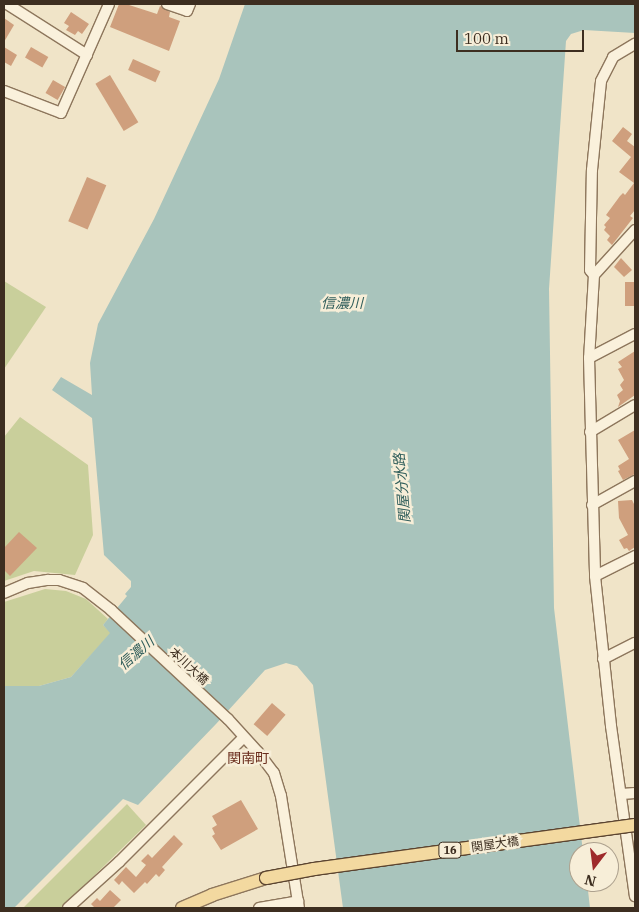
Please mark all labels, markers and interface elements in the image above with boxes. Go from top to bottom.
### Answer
scale bar [459,20,586,52]
text: 100 m [464,29,509,48]
water label: 信濃川 [321,295,363,311]
water label: 関屋分水路 [391,452,413,524]
water label: 信濃川 [115,633,157,673]
street label: 本川大橋 [167,644,211,688]
district label: 関南町 [227,750,269,766]
street label: 関屋大橋 [470,834,520,854]
road number: 16 [438,842,462,858]
north arrow [569,842,619,892]
text: N [583,870,598,891]

